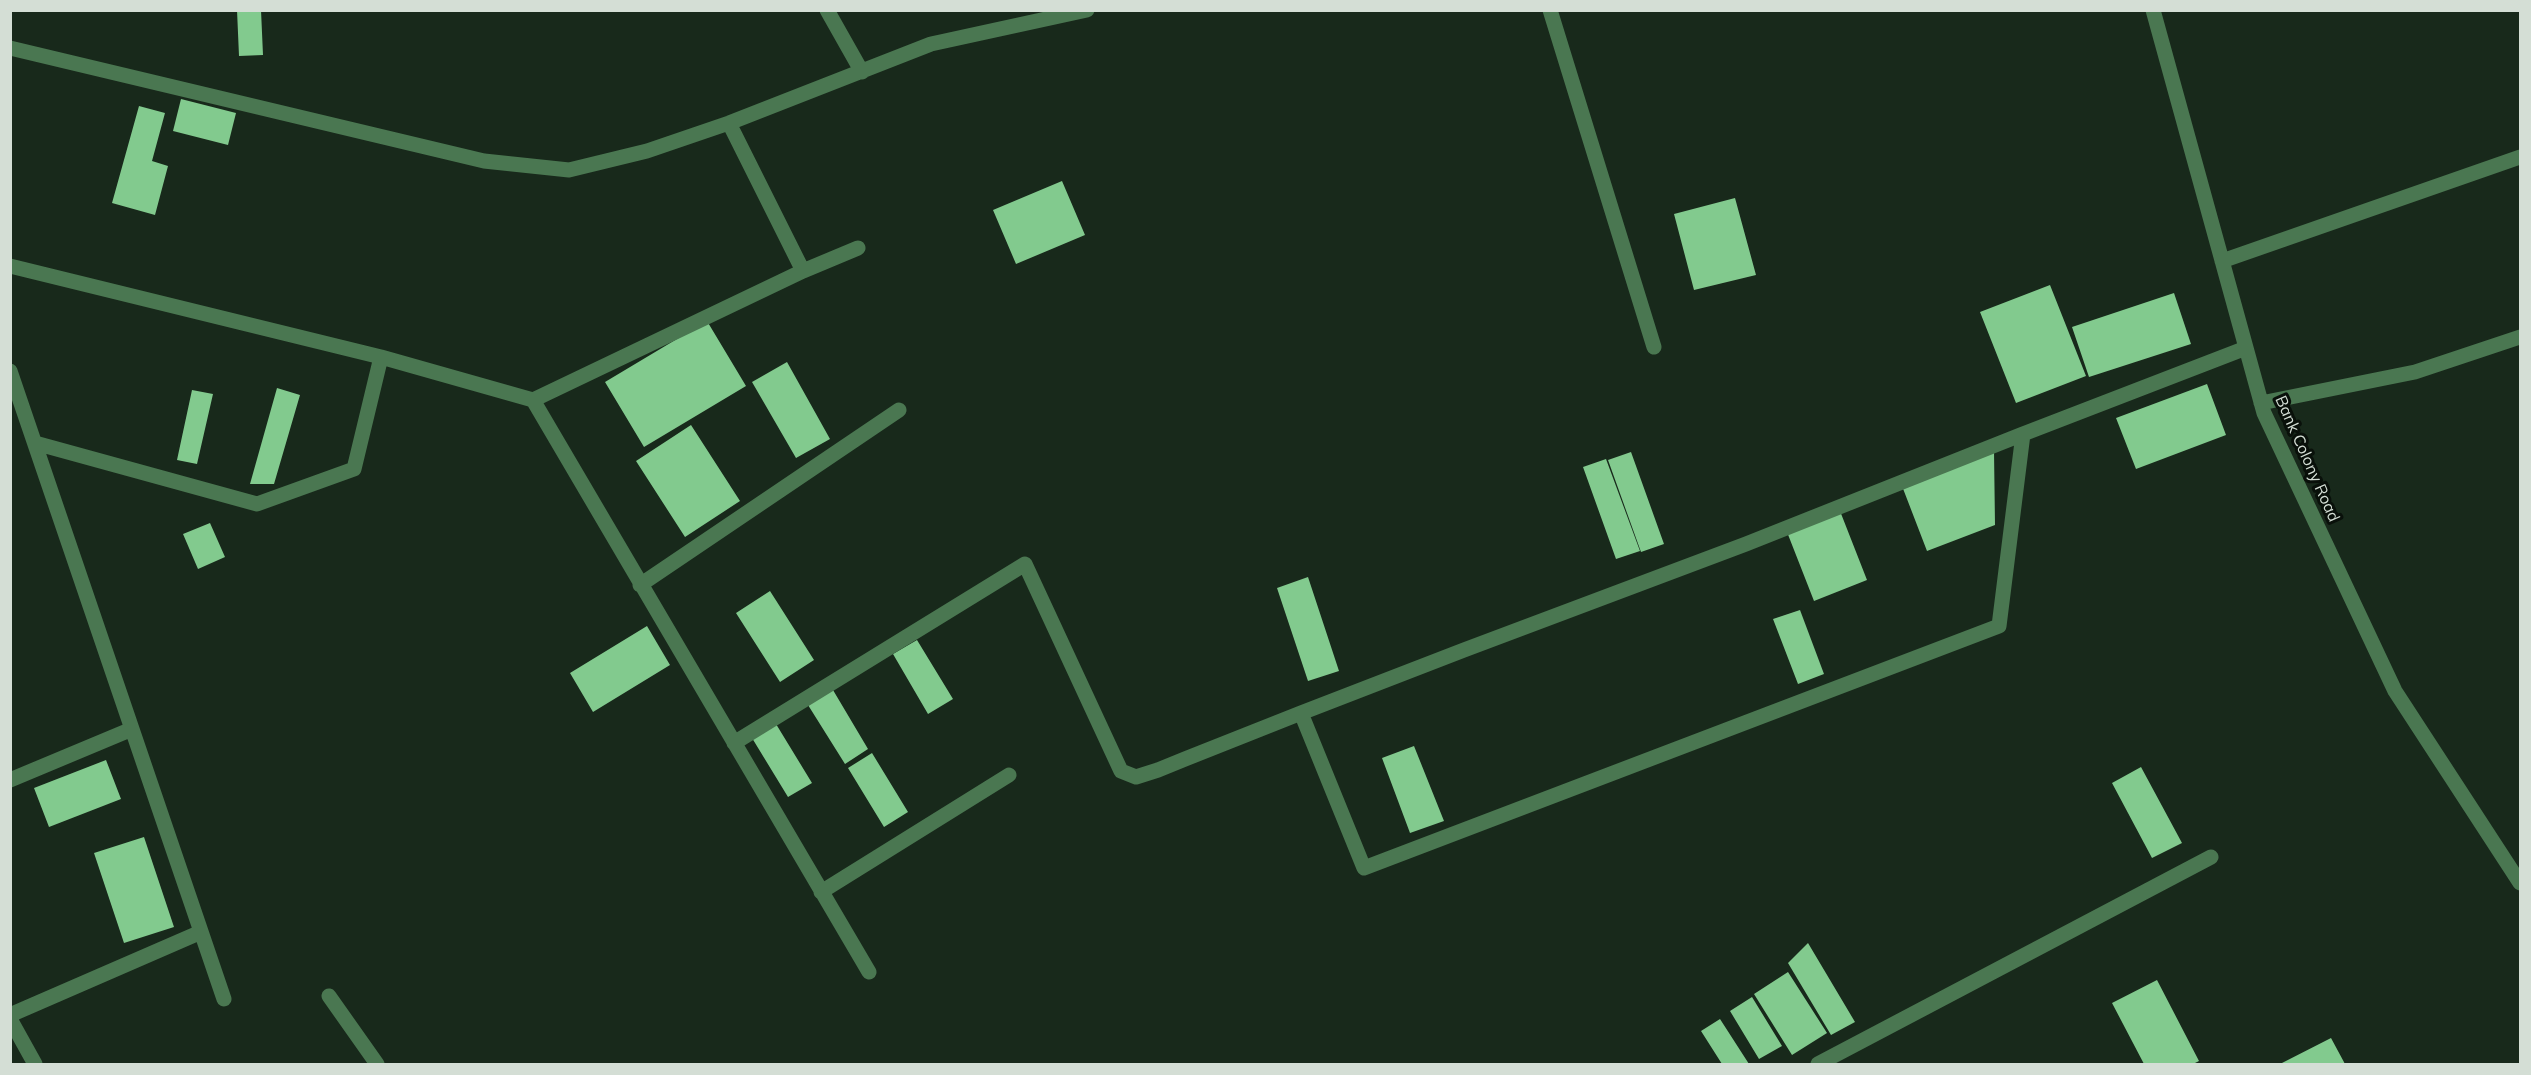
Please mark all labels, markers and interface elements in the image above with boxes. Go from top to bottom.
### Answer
street label: Bank Colony Road [2271,393,2343,525]

